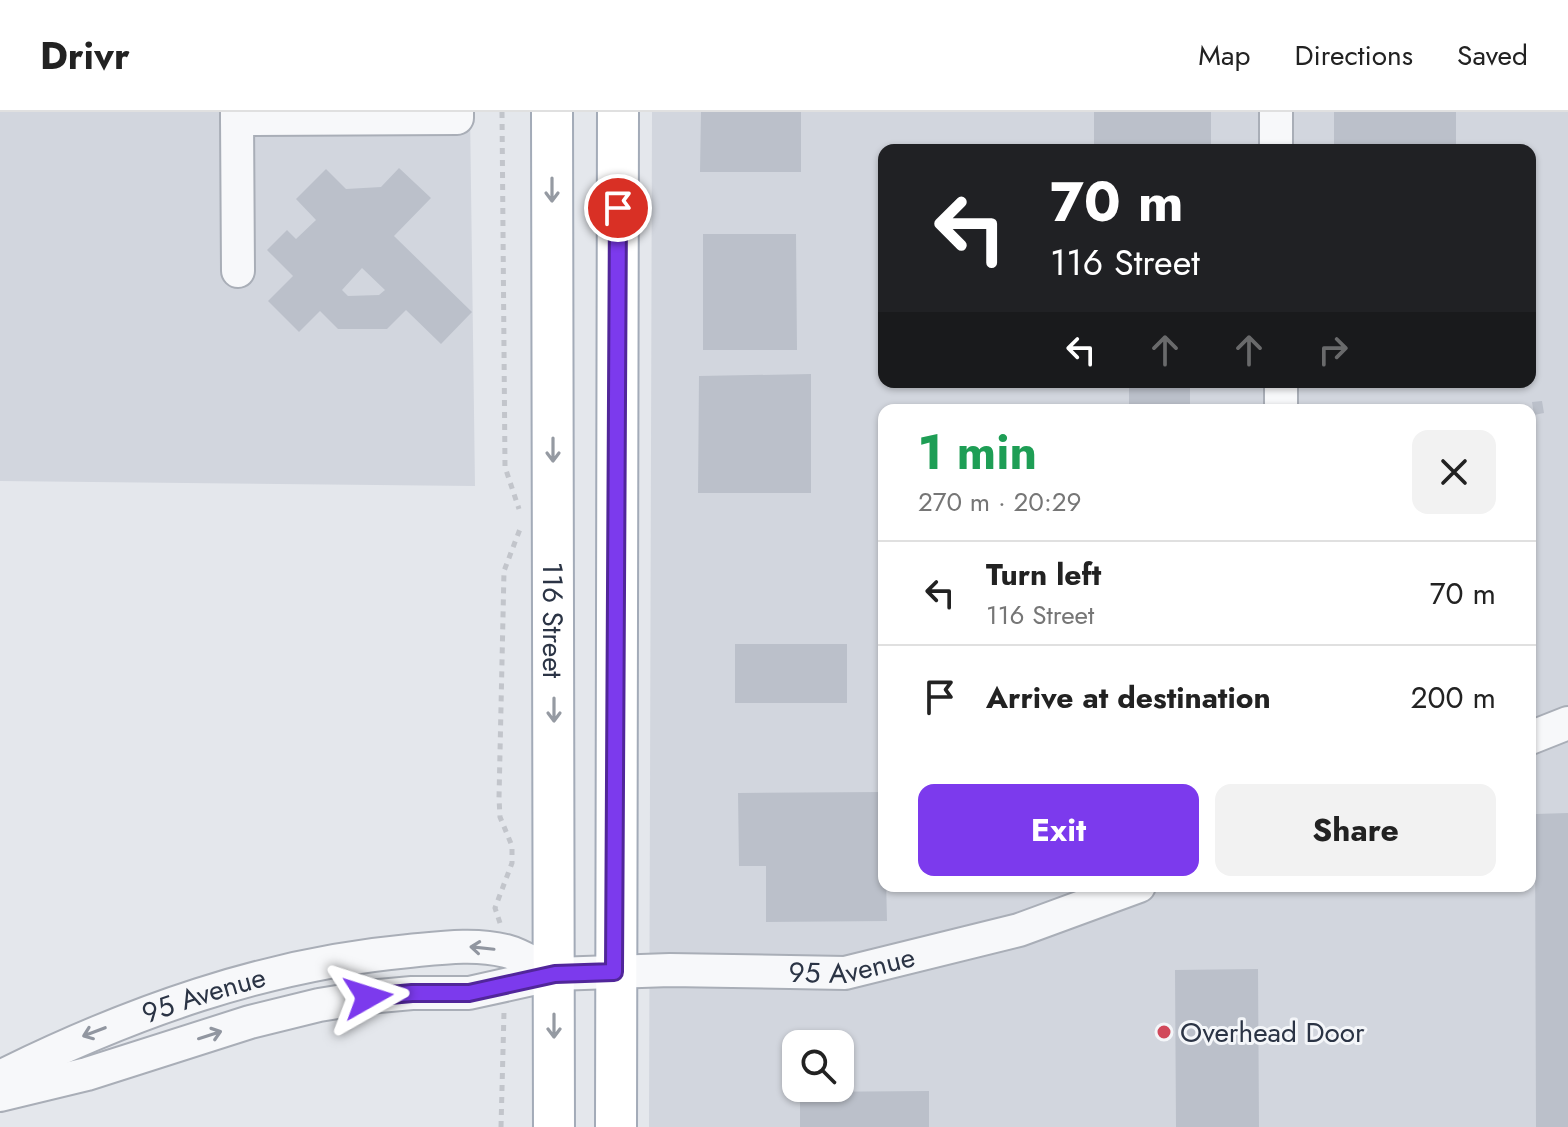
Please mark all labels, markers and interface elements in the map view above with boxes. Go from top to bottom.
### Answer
text: Drivr [40,28,130,83]
text: Map [1198,35,1250,76]
text: Directions [1294,35,1413,76]
text: Saved [1457,35,1528,76]
text: 70 m [1050,161,1184,242]
pin [584,174,652,242]
one-way arrow [544,176,560,203]
icon: left [918,176,1022,280]
icon: arrive [596,186,640,230]
text: 116 Street [1050,236,1200,288]
icon: left [1059,328,1103,372]
icon: ahead [1143,328,1187,372]
icon: ahead [1227,328,1271,372]
icon: right [1311,328,1355,372]
text: 1 min [918,418,1037,487]
button: close [1412,430,1496,514]
one-way arrow [545,436,561,463]
text: 270 m · 20:29 [918,483,1082,521]
text: Turn left [986,553,1101,596]
street label: 116 Street [532,562,573,679]
icon: left [918,571,962,615]
text: 70 m [1430,572,1496,615]
text: 116 Street [986,596,1094,634]
icon: arrive [918,675,962,719]
text: Arrive at destination [986,676,1271,719]
text: 200 m [1411,676,1496,719]
one-way arrow [546,696,562,723]
button: Exit [918,784,1199,876]
button: Share [1215,784,1496,876]
street label: 95 Avenue [788,937,919,994]
one-way arrow [469,941,496,956]
position arrow [326,955,410,1039]
street label: 95 Avenue [136,957,270,1034]
one-way arrow [546,1012,562,1039]
place label: Overhead Door [1180,1012,1365,1053]
marker: Overhead Door [1155,1023,1173,1041]
one-way arrow [82,1026,107,1040]
one-way arrow [196,1027,222,1042]
map controls [782,1030,854,1102]
button: search [782,1030,854,1102]

